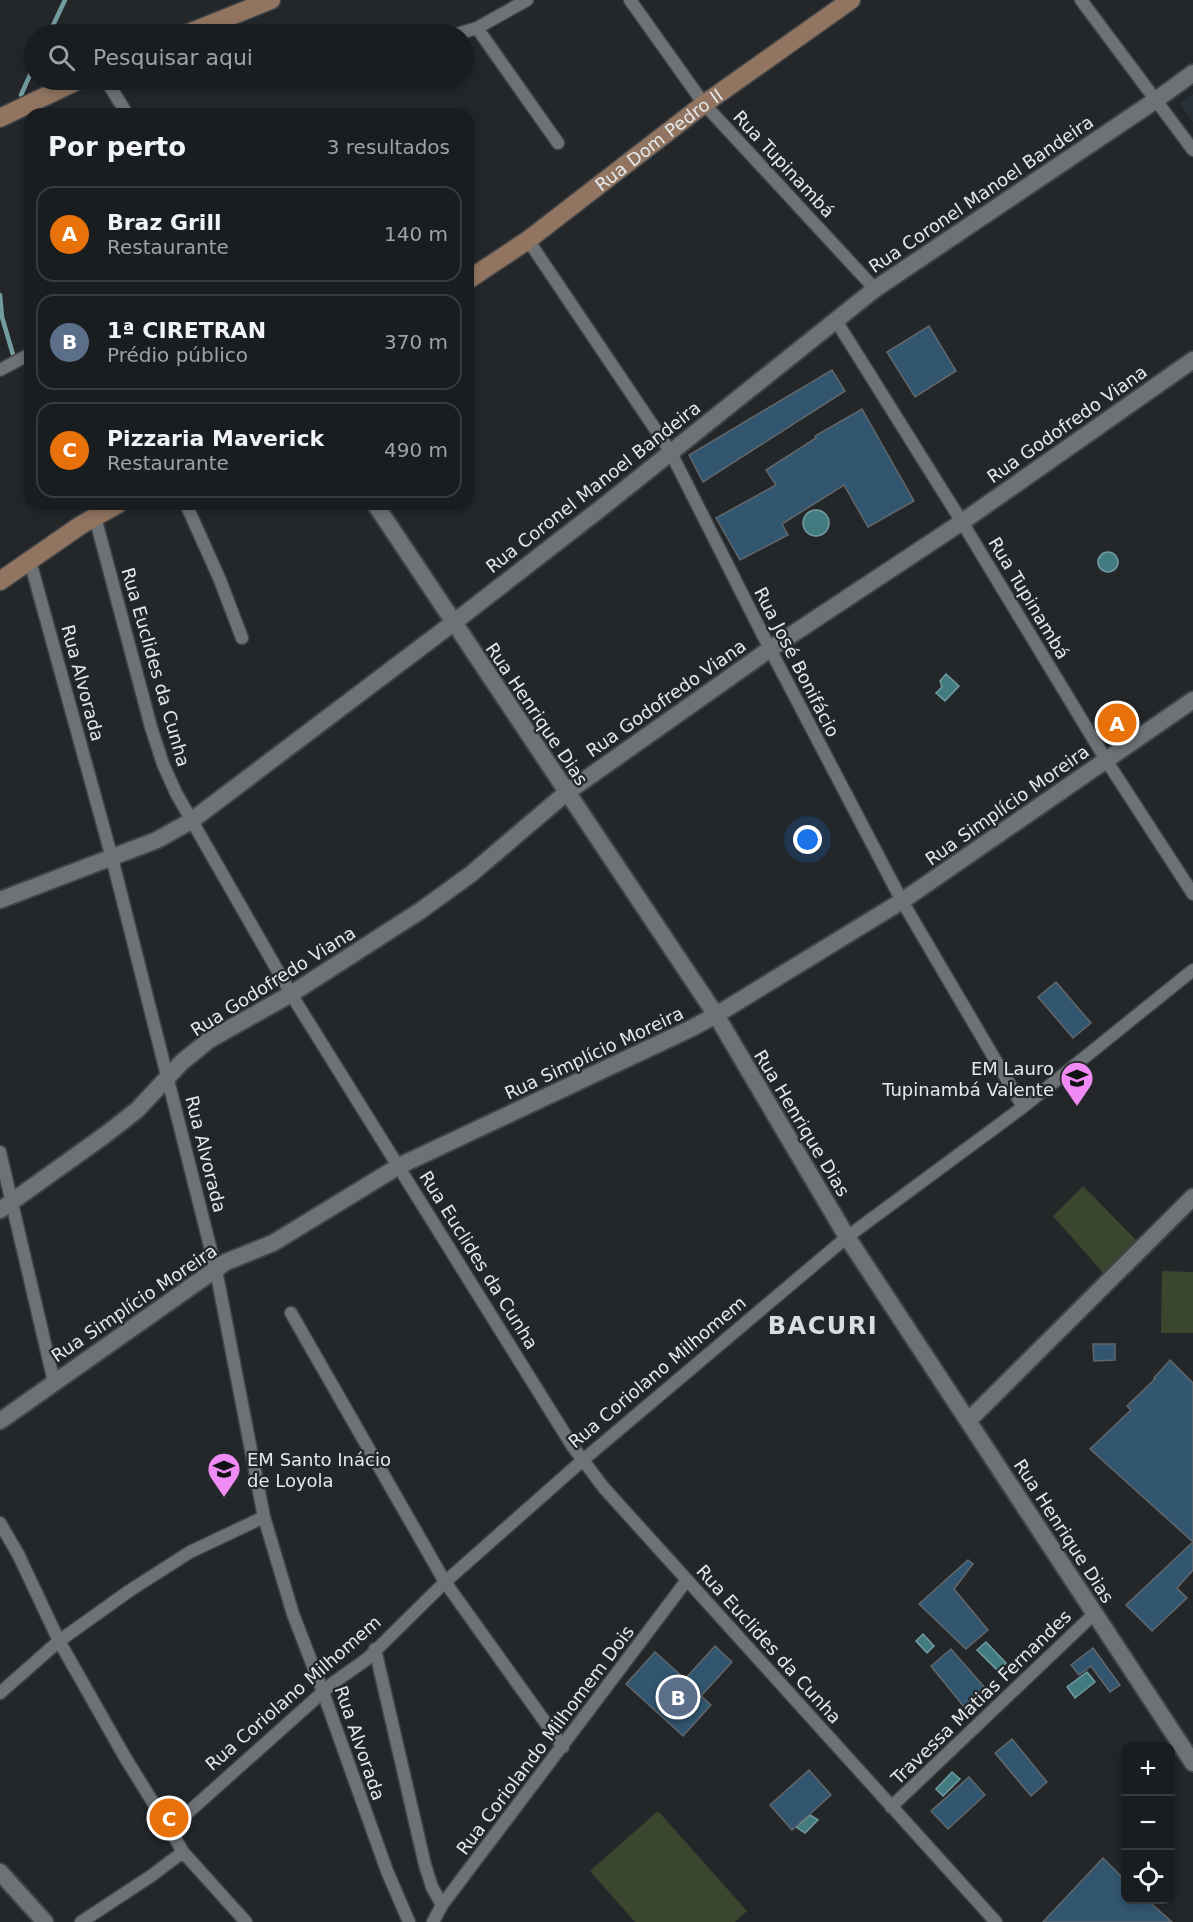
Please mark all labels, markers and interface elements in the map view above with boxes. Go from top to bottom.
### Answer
search box [24,24,474,90]
icon: search [45,41,78,74]
text: Pesquisar aqui [93,45,253,70]
street label: Rua Dom Pedro II [591,84,726,195]
street label: Rua Tupinambá [729,106,839,222]
street label: Rua Coronel Manoel Bandeira [865,111,1097,277]
text: Por perto [48,132,186,162]
text: 3 resultados [327,135,450,159]
text: Braz Grill [107,210,221,235]
text: A [62,222,77,246]
text: 140 m [384,222,448,246]
text: Restaurante [107,235,229,259]
text: 1ª CIRETRAN [107,318,266,343]
text: B [62,330,77,354]
text: 370 m [384,330,448,354]
text: Prédio público [107,343,248,367]
street label: Rua Godofredo Viana [983,361,1151,487]
street label: Rua Coronel Manoel Bandeira [482,397,704,577]
text: Pizzaria Maverick [107,426,324,451]
text: C [62,438,77,462]
text: 490 m [384,438,448,462]
text: Restaurante [107,451,229,475]
street label: Rua Tupinambá [984,533,1074,663]
street label: Rua Euclides da Cunha [117,565,195,769]
street label: Rua José Bonifácio [750,584,844,740]
street label: Rua Alvorada [57,622,109,744]
street label: Rua Godofredo Viana [582,635,750,761]
street label: Rua Henrique Dias [482,639,592,789]
pin: A [1098,700,1136,746]
street label: Rua Simplício Moreira [921,740,1093,870]
your location [793,825,822,854]
street label: Rua Godofredo Viana [187,922,359,1040]
street label: Rua Simplício Moreira [501,1002,687,1104]
street label: Rua Henrique Dias [750,1046,854,1200]
place label: EM Lauro Tupinambá Valente [881,1058,1054,1100]
school or university icon: EM Lauro Tupinambá Valente [1059,1060,1095,1107]
street label: Rua Alvorada [181,1093,231,1215]
street label: Rua Euclides da Cunha [415,1167,543,1353]
street label: Rua Simplício Moreira [47,1240,221,1366]
street label: Rua Coriolano Milhomem [564,1292,750,1452]
district label: BACURI [768,1312,878,1340]
place label: EM Santo Inácio de Loyola [247,1449,391,1491]
school or university icon: EM Santo Inácio de Loyola [206,1451,242,1498]
street label: Rua Henrique Dias [1010,1455,1118,1607]
street label: Rua Euclides da Cunha [692,1560,846,1728]
street label: Travessa Matias Fernandes [886,1605,1075,1789]
street label: Rua Coriolano Milhomem [201,1611,385,1775]
street label: Rua Coriolando Milhomem Dois [452,1621,638,1859]
pin: B [658,1674,698,1720]
street label: Rua Alvorada [331,1683,389,1803]
map controls [1121,1742,1175,1904]
button: + [1121,1742,1175,1796]
pin: C [150,1796,188,1840]
button: − [1121,1796,1175,1850]
button: locate [1121,1850,1175,1904]

